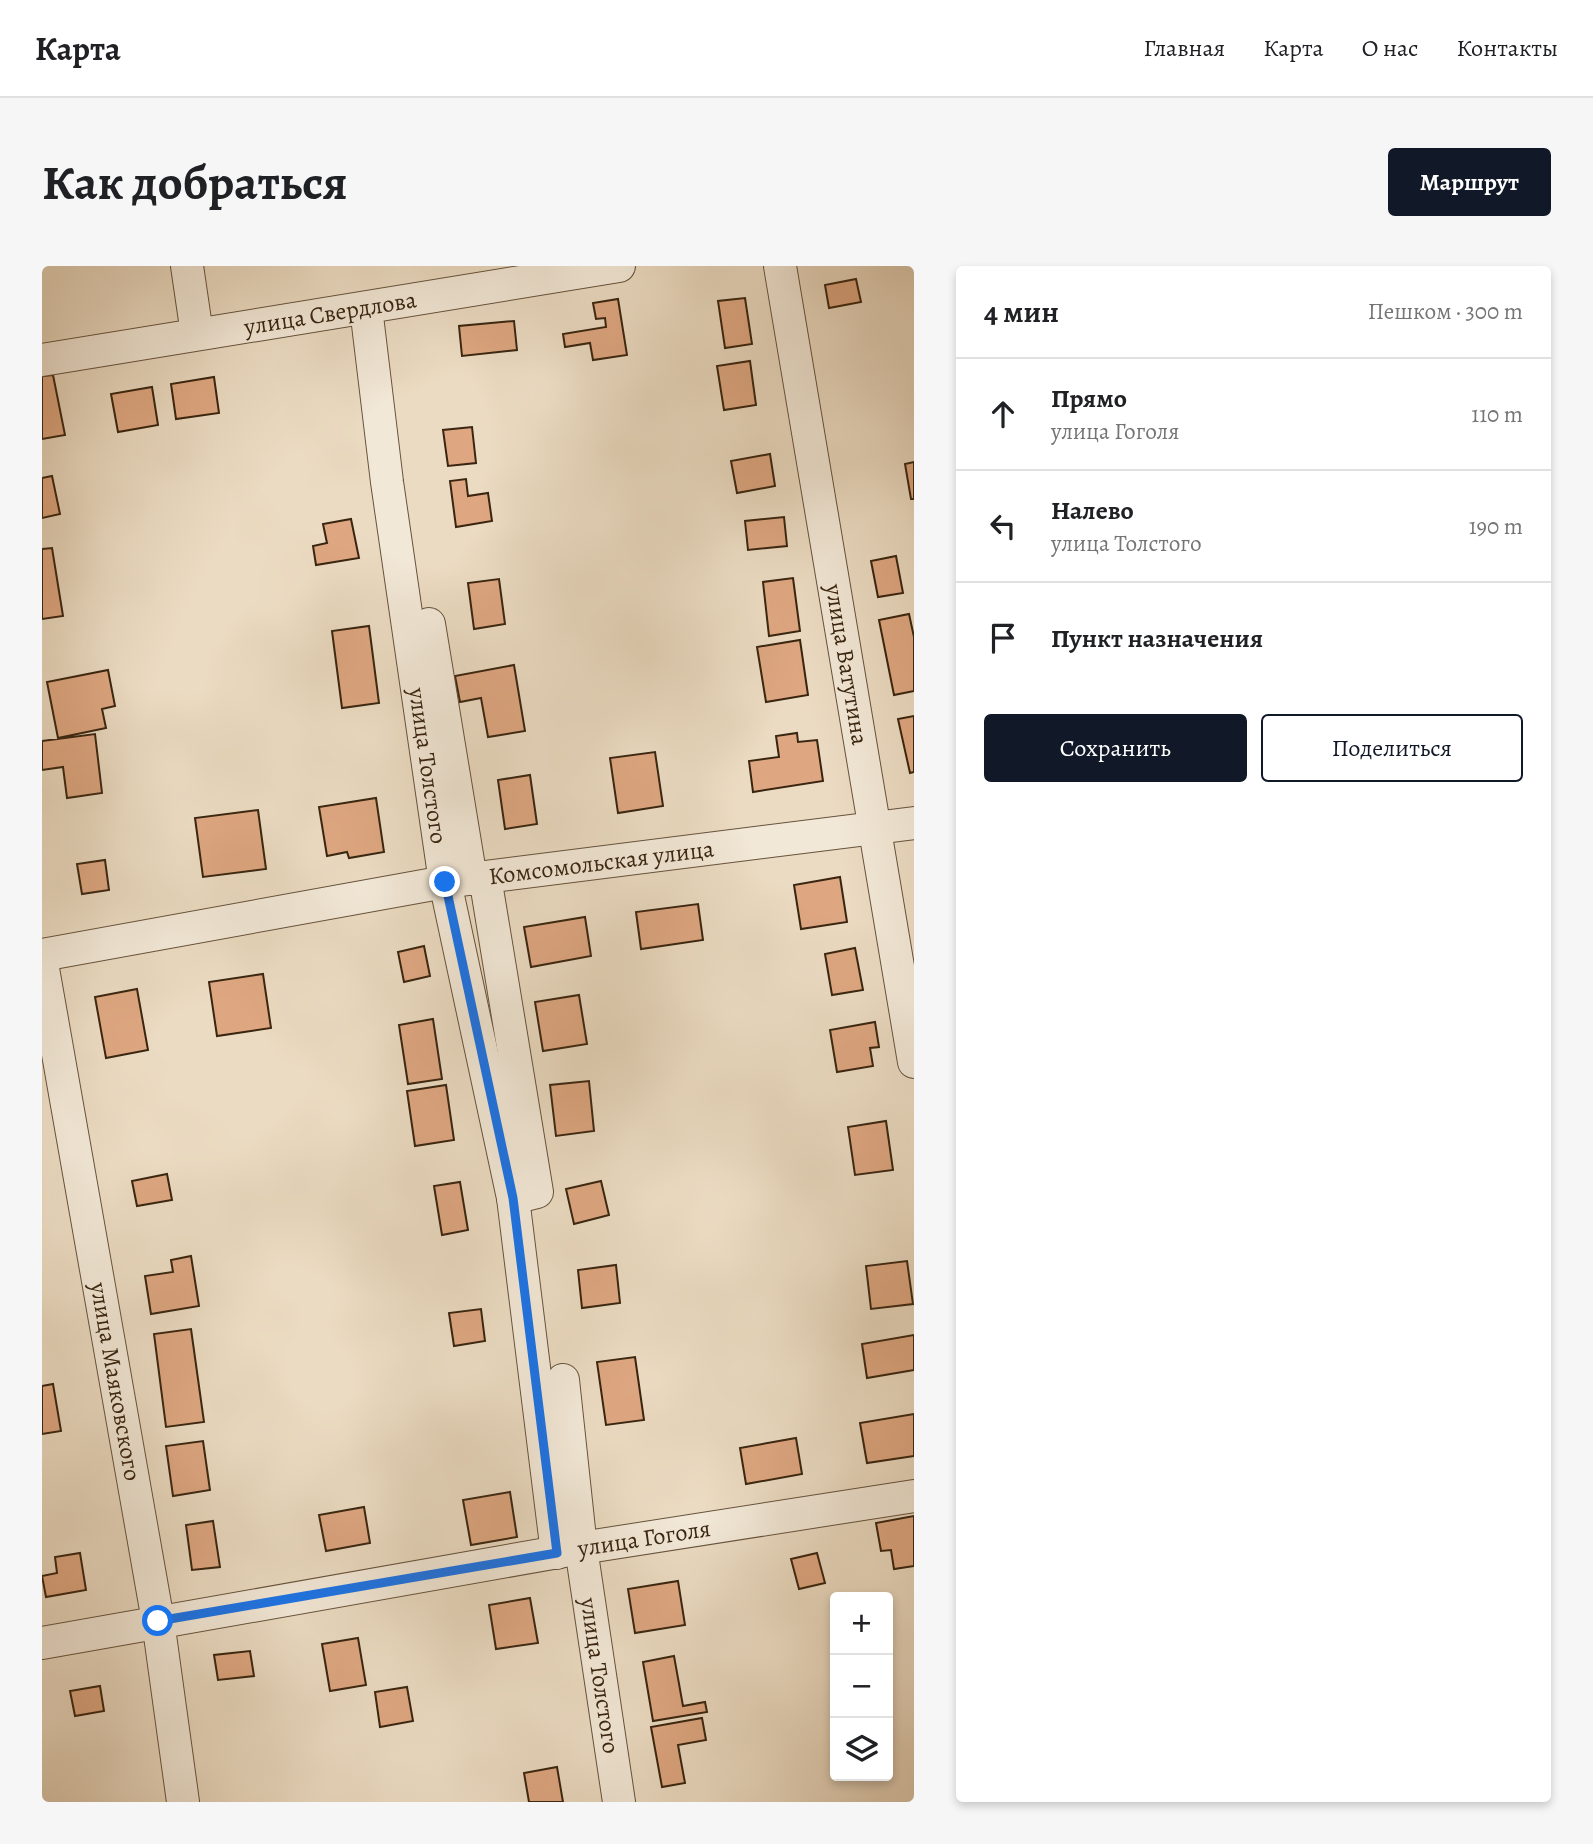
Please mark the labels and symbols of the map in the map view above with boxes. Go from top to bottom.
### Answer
street label: улица Свердлова [241,283,419,343]
street label: улица Ватутина [818,580,876,747]
street label: улица Толстого [401,685,455,846]
street label: Комсомольская улица [487,832,716,892]
route end [429,866,460,897]
street label: улица Маяковского [82,1279,149,1483]
street label: улица Гоголя [574,1512,713,1564]
street label: улица Толстого [572,1595,628,1756]
route start [142,1605,173,1636]

